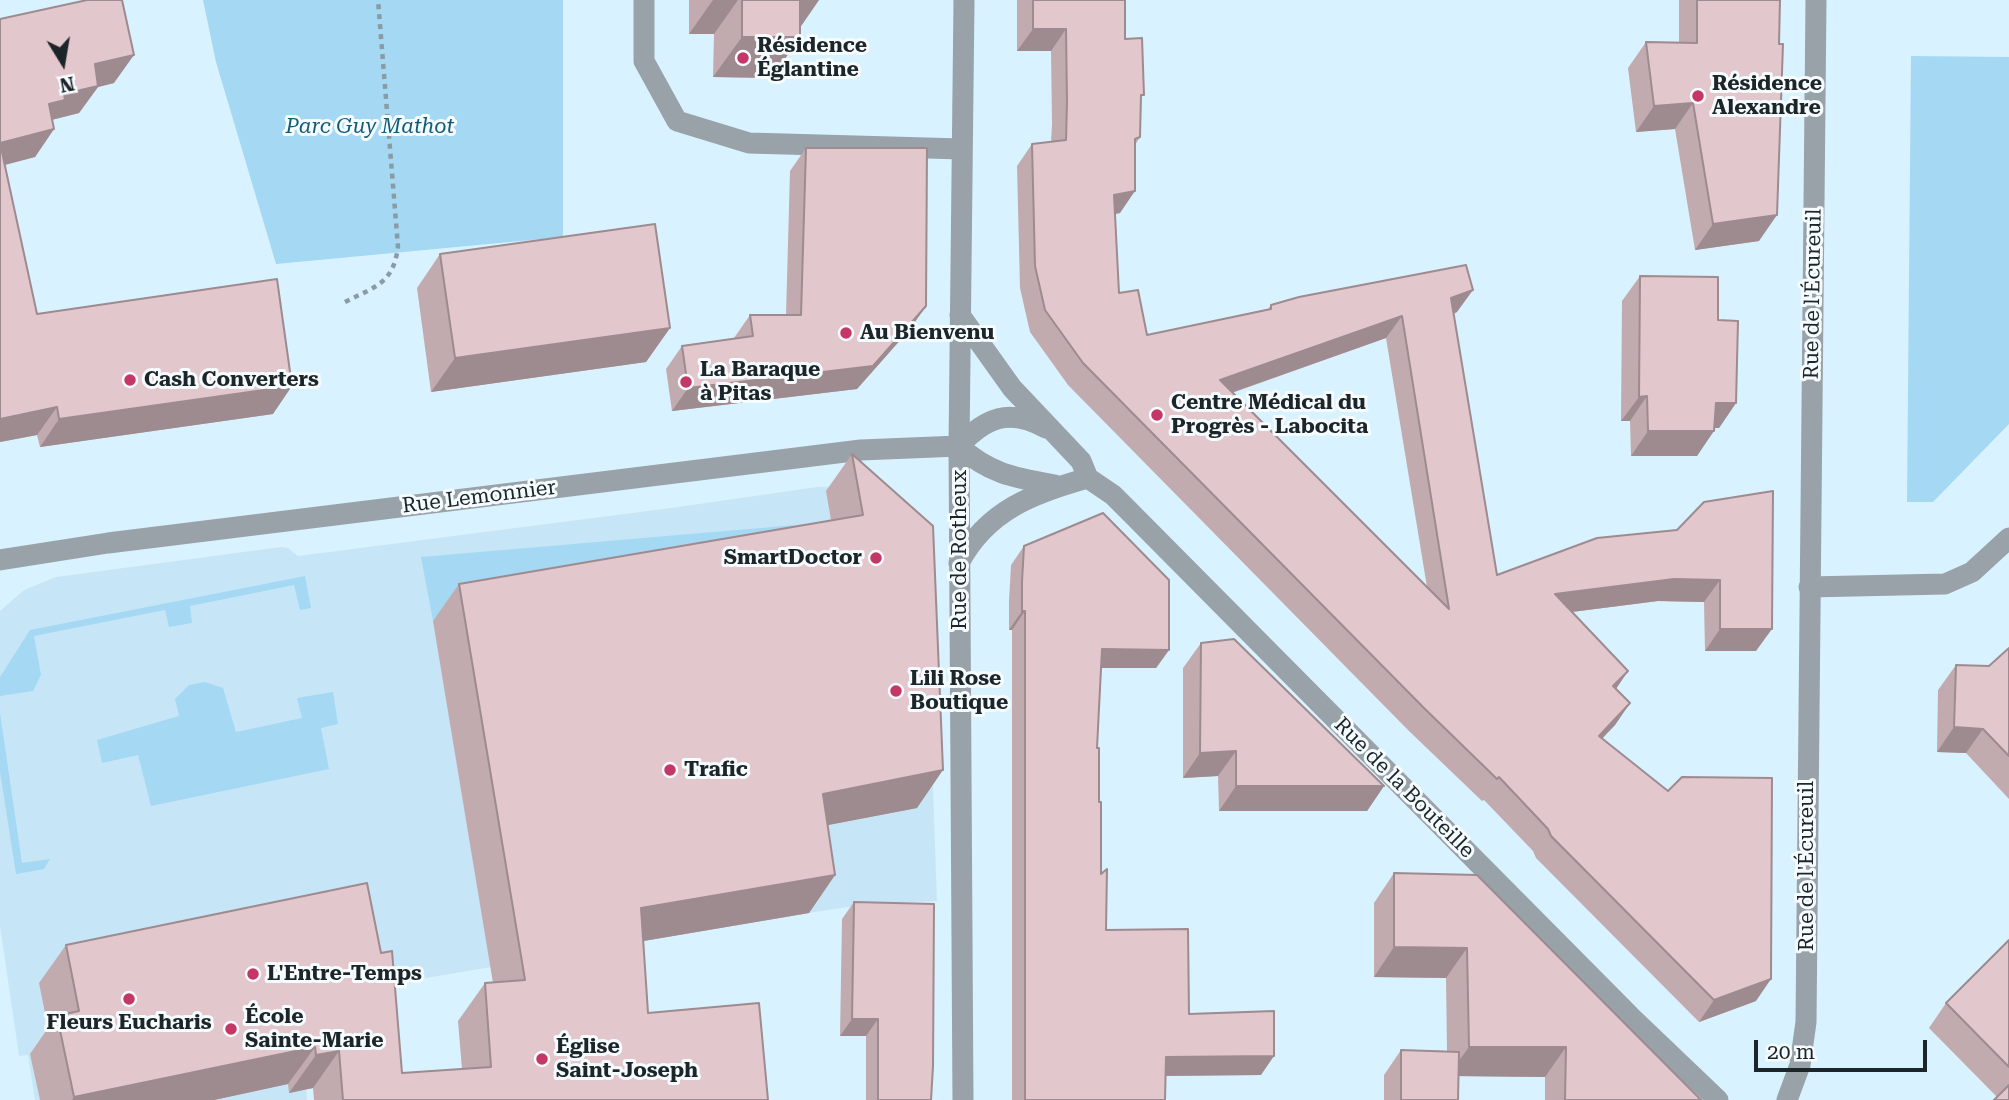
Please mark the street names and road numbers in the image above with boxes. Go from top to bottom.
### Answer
street label: Rue de l'Écureuil [1799,208,1827,380]
street label: Rue de Rotheux [947,470,973,630]
street label: Rue Lemonnier [401,475,557,519]
street label: Rue de la Bouteille [1329,713,1479,863]
street label: Rue de l'Écureuil [1794,781,1820,951]

